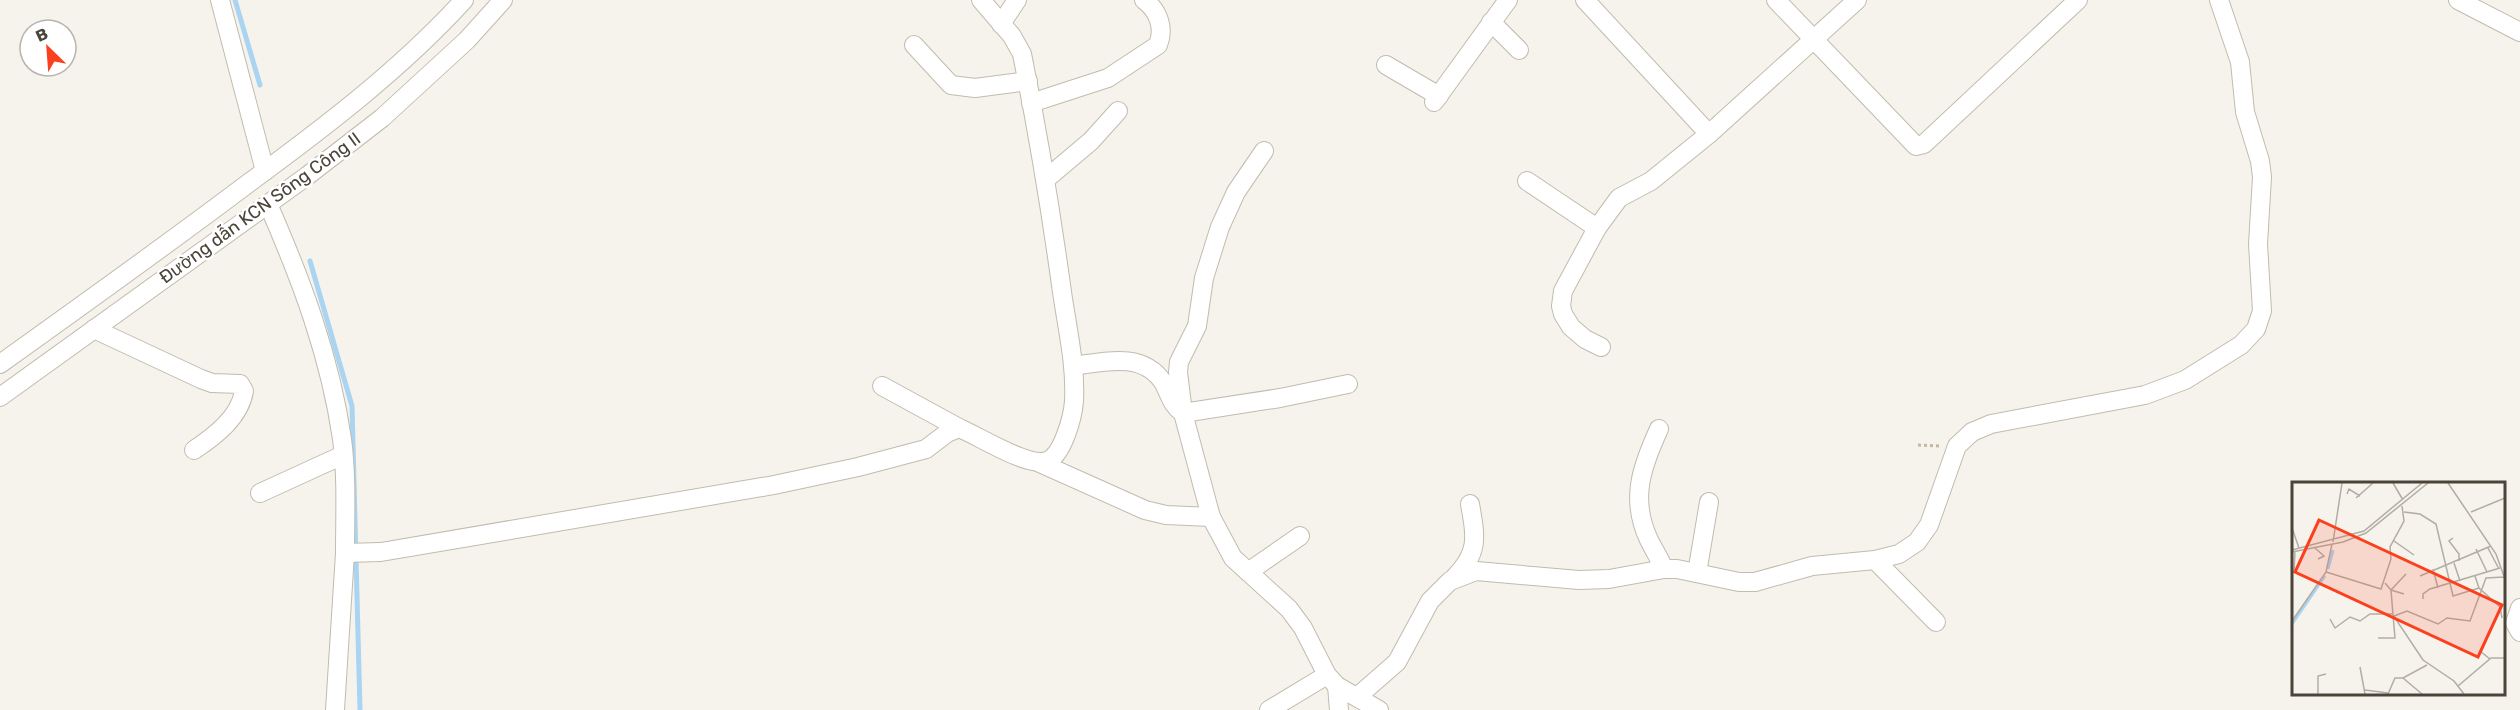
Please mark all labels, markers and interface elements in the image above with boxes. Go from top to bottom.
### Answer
north arrow [18,18,78,78]
text: B [33,24,51,46]
street label: Đường dẫn KCN Sông Công II [155,127,365,288]
inset map [2292,482,2505,695]

